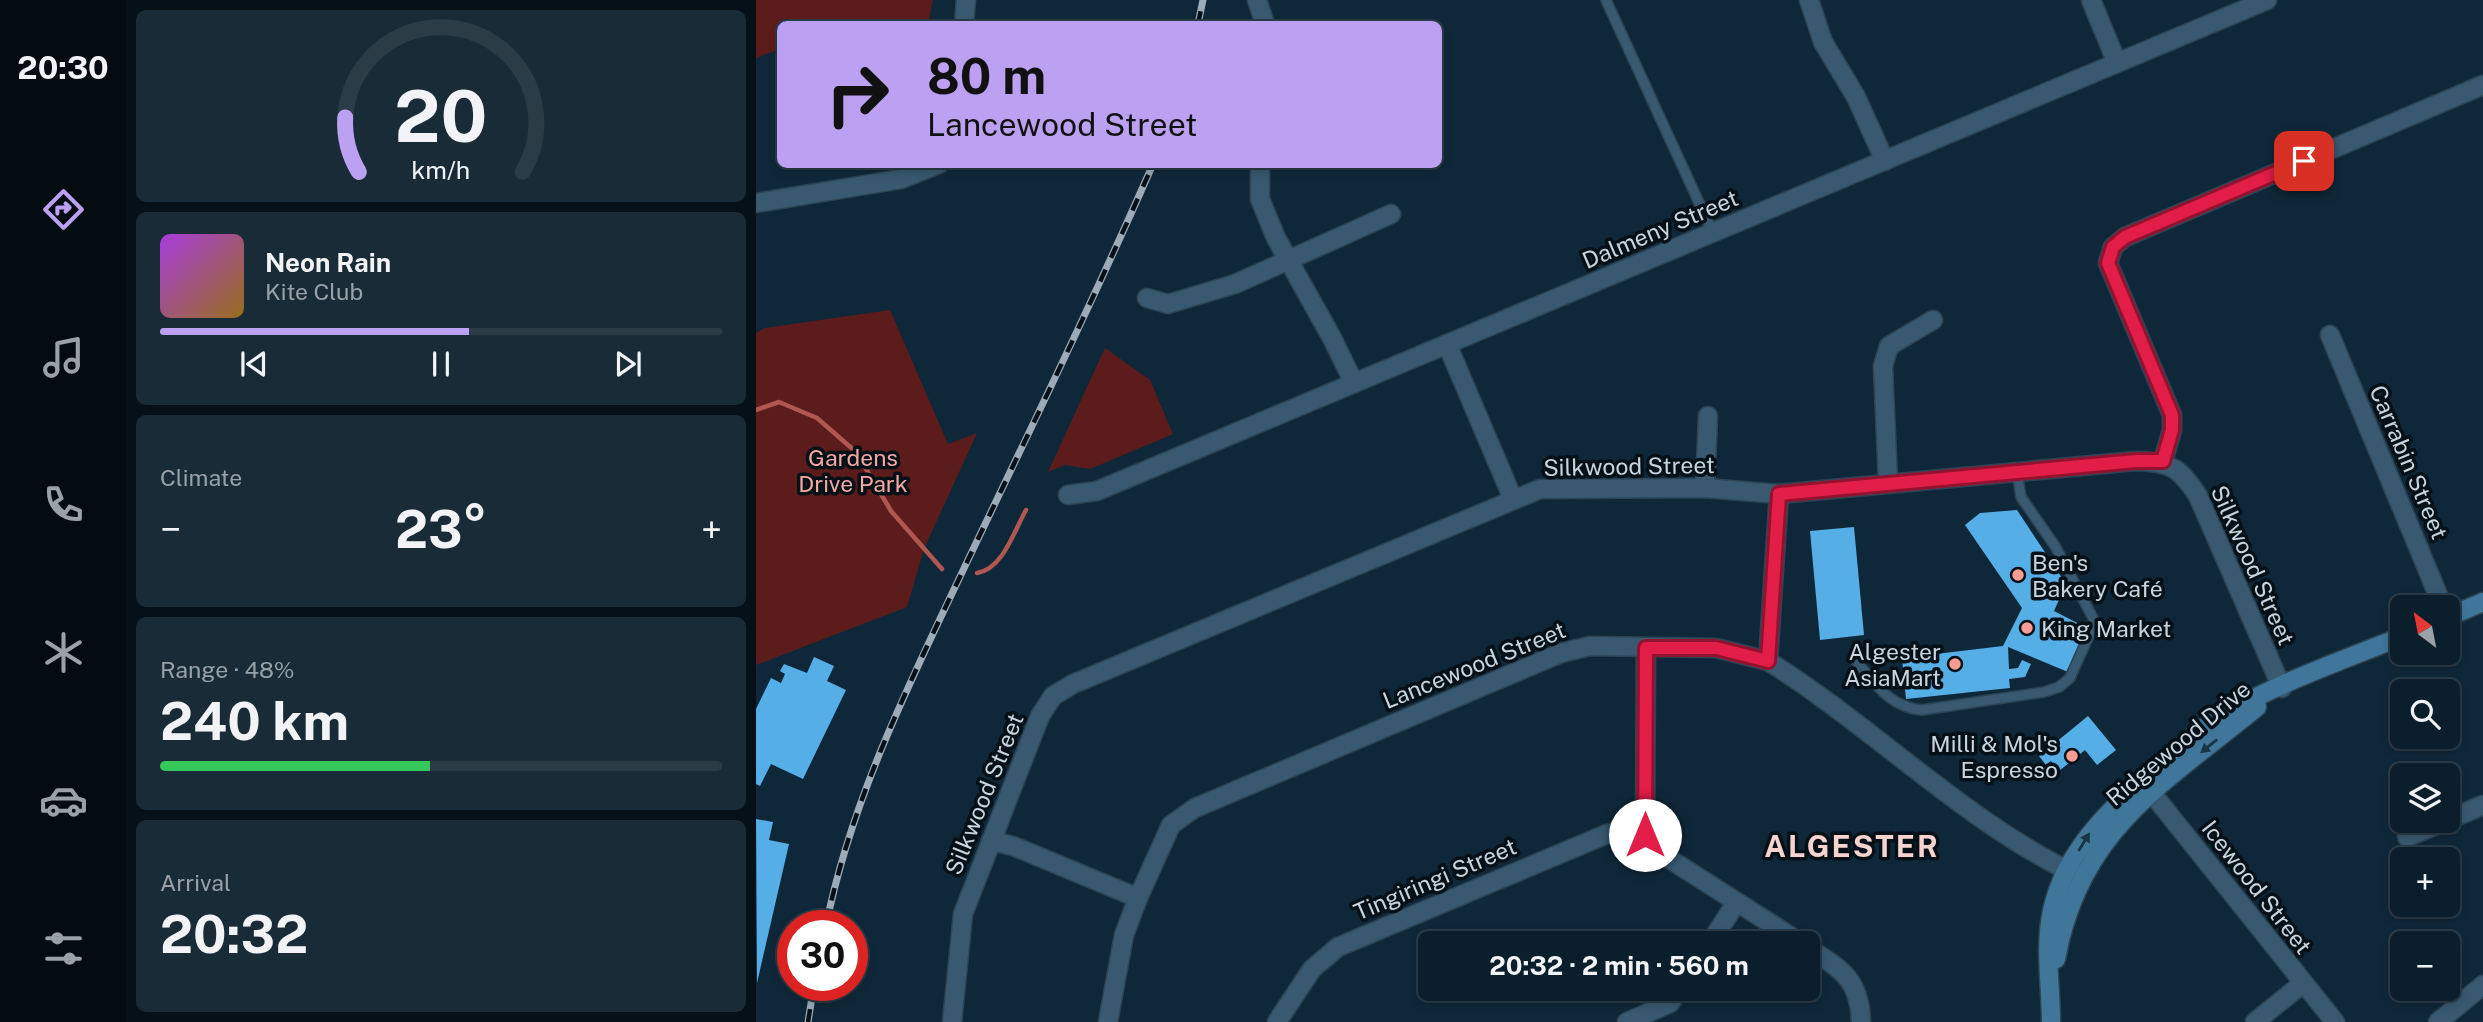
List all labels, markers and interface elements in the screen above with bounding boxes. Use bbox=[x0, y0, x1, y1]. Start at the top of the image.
text: 80 m bbox=[927, 47, 1046, 105]
text: 20:30 bbox=[17, 49, 109, 86]
icon: right bbox=[812, 49, 903, 140]
text: 20 bbox=[394, 74, 488, 159]
text: Lancewood Street bbox=[927, 106, 1197, 143]
pin bbox=[2274, 131, 2334, 191]
icon: arrive bbox=[2285, 142, 2323, 180]
text: km/h bbox=[412, 155, 470, 185]
street label: Dalmeny Street bbox=[1578, 184, 1742, 274]
icon: directions bbox=[39, 185, 88, 234]
text: Neon Rain bbox=[265, 247, 391, 278]
text: Kite Club bbox=[265, 278, 363, 305]
icon: music bbox=[39, 333, 88, 382]
icon: previous bbox=[235, 345, 273, 383]
icon: pause bbox=[422, 345, 460, 383]
icon: next bbox=[609, 345, 647, 383]
street label: Carrabin Street bbox=[2364, 381, 2454, 543]
park label: Gardens Drive Park bbox=[798, 444, 908, 497]
street label: Silkwood Street bbox=[1543, 451, 1715, 481]
text: Climate bbox=[160, 464, 242, 491]
icon: phone bbox=[39, 480, 88, 529]
street label: Silkwood Street bbox=[2206, 481, 2300, 649]
text: 23° bbox=[395, 499, 487, 560]
text: − bbox=[160, 507, 181, 552]
text: + bbox=[701, 507, 722, 552]
place label: Ben's Bakery Café bbox=[2032, 549, 2163, 602]
marker: Ben's Bakery Café bbox=[2010, 567, 2026, 583]
north arrow bbox=[2390, 595, 2460, 665]
map controls bbox=[2390, 595, 2460, 1001]
place label: King Market bbox=[2041, 615, 2172, 642]
street label: Lancewood Street bbox=[1379, 616, 1569, 714]
marker: King Market bbox=[2019, 620, 2035, 636]
icon: climate bbox=[39, 628, 88, 677]
place label: Algester AsiaMart bbox=[1844, 638, 1941, 691]
text: Range · 48% bbox=[160, 656, 295, 683]
marker: Algester AsiaMart bbox=[1947, 656, 1963, 672]
street label: Ridgewood Drive bbox=[2101, 675, 2255, 811]
button: search bbox=[2390, 679, 2460, 749]
text: 240 km bbox=[160, 691, 349, 752]
street label: Silkwood Street bbox=[939, 709, 1029, 879]
place label: Milli & Mol's Espresso bbox=[1930, 730, 2058, 783]
one-way arrow bbox=[2201, 738, 2218, 753]
marker: Milli & Mol's Espresso bbox=[2064, 748, 2080, 764]
button: layers bbox=[2390, 763, 2460, 833]
icon: car bbox=[39, 776, 88, 825]
position arrow bbox=[1608, 798, 1682, 872]
street label: Icewood Street bbox=[2197, 815, 2317, 959]
district label: ALGESTER bbox=[1764, 828, 1940, 864]
street label: Tingiringi Street bbox=[1350, 833, 1520, 925]
one-way arrow bbox=[2078, 833, 2091, 852]
button: + bbox=[2390, 847, 2460, 917]
text: Arrival bbox=[160, 869, 231, 896]
text: 20:32 bbox=[160, 904, 308, 965]
speed limit sign: 30 bbox=[777, 910, 868, 1001]
icon: filters bbox=[39, 924, 88, 973]
button: − bbox=[2390, 931, 2460, 1001]
text: 20:32 · 2 min · 560 m bbox=[1489, 950, 1749, 981]

